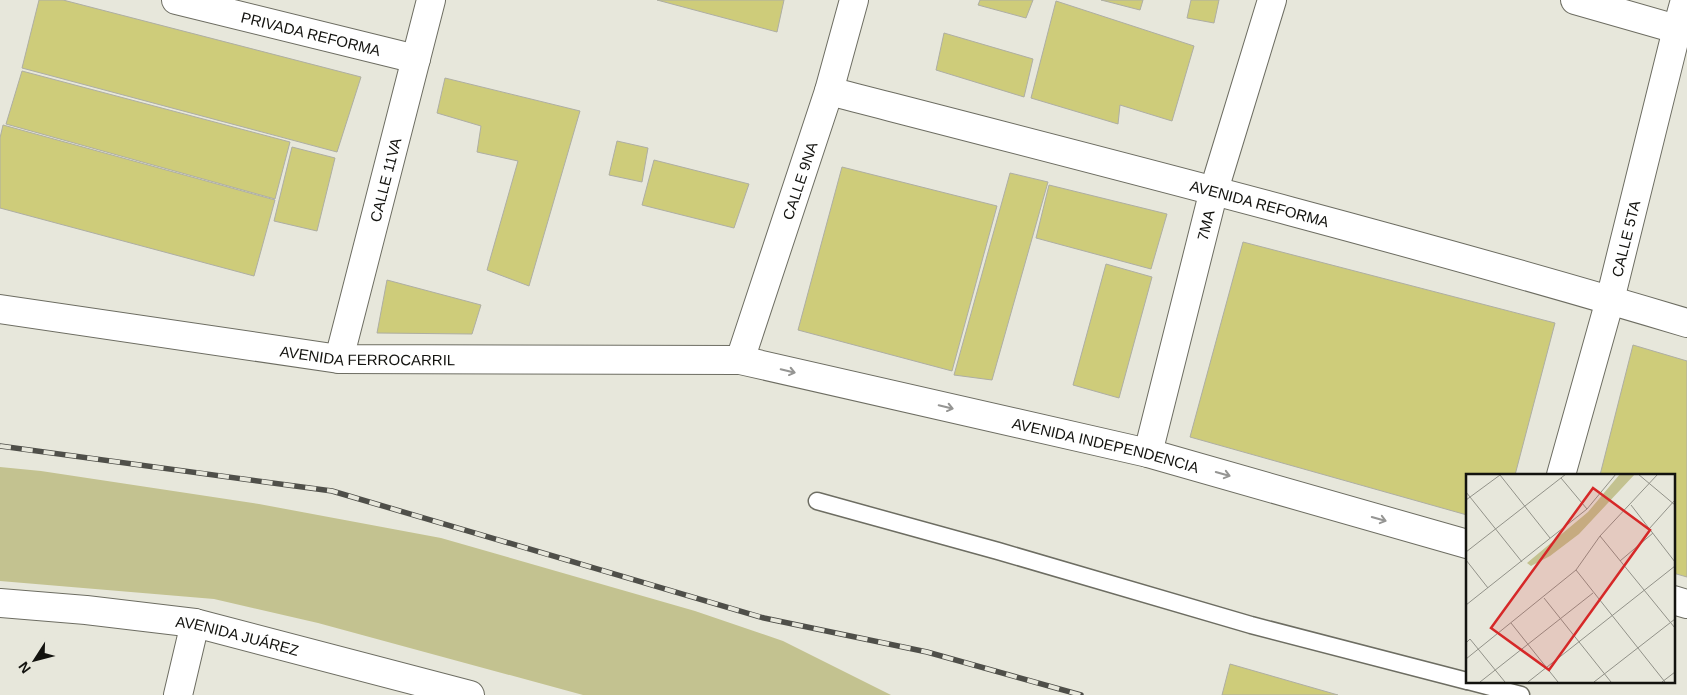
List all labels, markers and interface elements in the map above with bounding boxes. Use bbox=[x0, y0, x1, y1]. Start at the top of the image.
street label: PRIVADA REFORMA bbox=[239, 8, 383, 59]
street label: CALLE 11VA bbox=[366, 136, 404, 224]
street label: CALLE 9NA bbox=[779, 139, 820, 222]
street label: AVENIDA REFORMA bbox=[1188, 176, 1331, 230]
street label: CALLE 5TA bbox=[1608, 199, 1643, 279]
street label: 7MA bbox=[1193, 208, 1217, 242]
street label: AVENIDA FERROCARRIL bbox=[279, 342, 455, 368]
one-way arrow bbox=[779, 367, 795, 376]
one-way arrow bbox=[938, 403, 954, 412]
street label: AVENIDA INDEPENDENCIA bbox=[1011, 414, 1201, 476]
one-way arrow bbox=[1215, 470, 1231, 480]
inset map bbox=[1466, 474, 1674, 682]
one-way arrow bbox=[1371, 514, 1387, 524]
street label: AVENIDA JUÁREZ bbox=[175, 612, 301, 658]
north arrow bbox=[10, 635, 60, 685]
text: N bbox=[15, 659, 34, 676]

